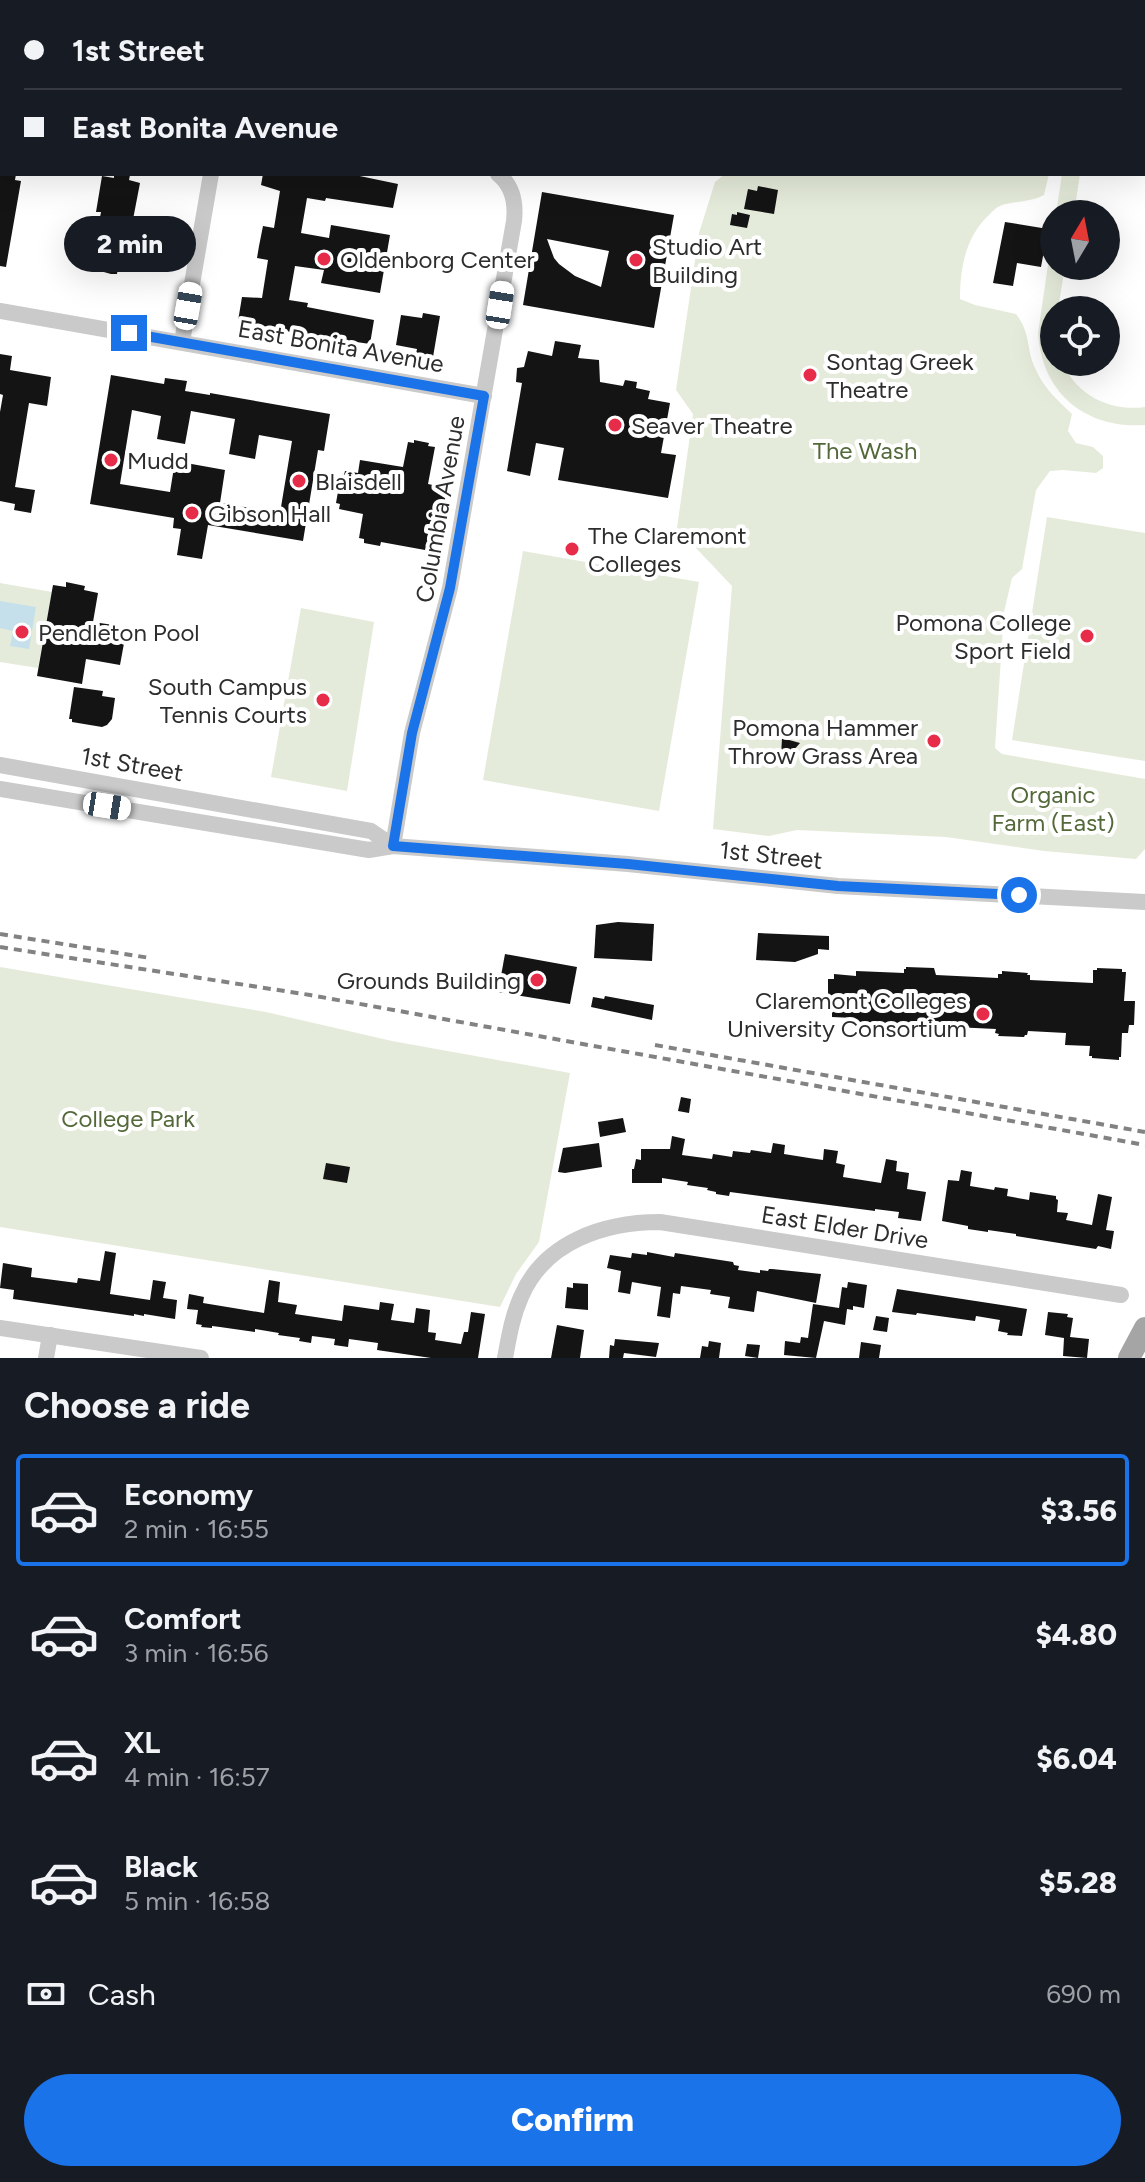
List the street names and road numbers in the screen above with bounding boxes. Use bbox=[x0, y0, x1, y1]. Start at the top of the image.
street label: East Bonita Avenue bbox=[236, 314, 446, 378]
street label: Columbia Avenue bbox=[409, 413, 471, 605]
street label: 1st Street bbox=[79, 741, 185, 787]
street label: 1st Street bbox=[718, 835, 824, 875]
street label: East Elder Drive bbox=[759, 1199, 931, 1255]

